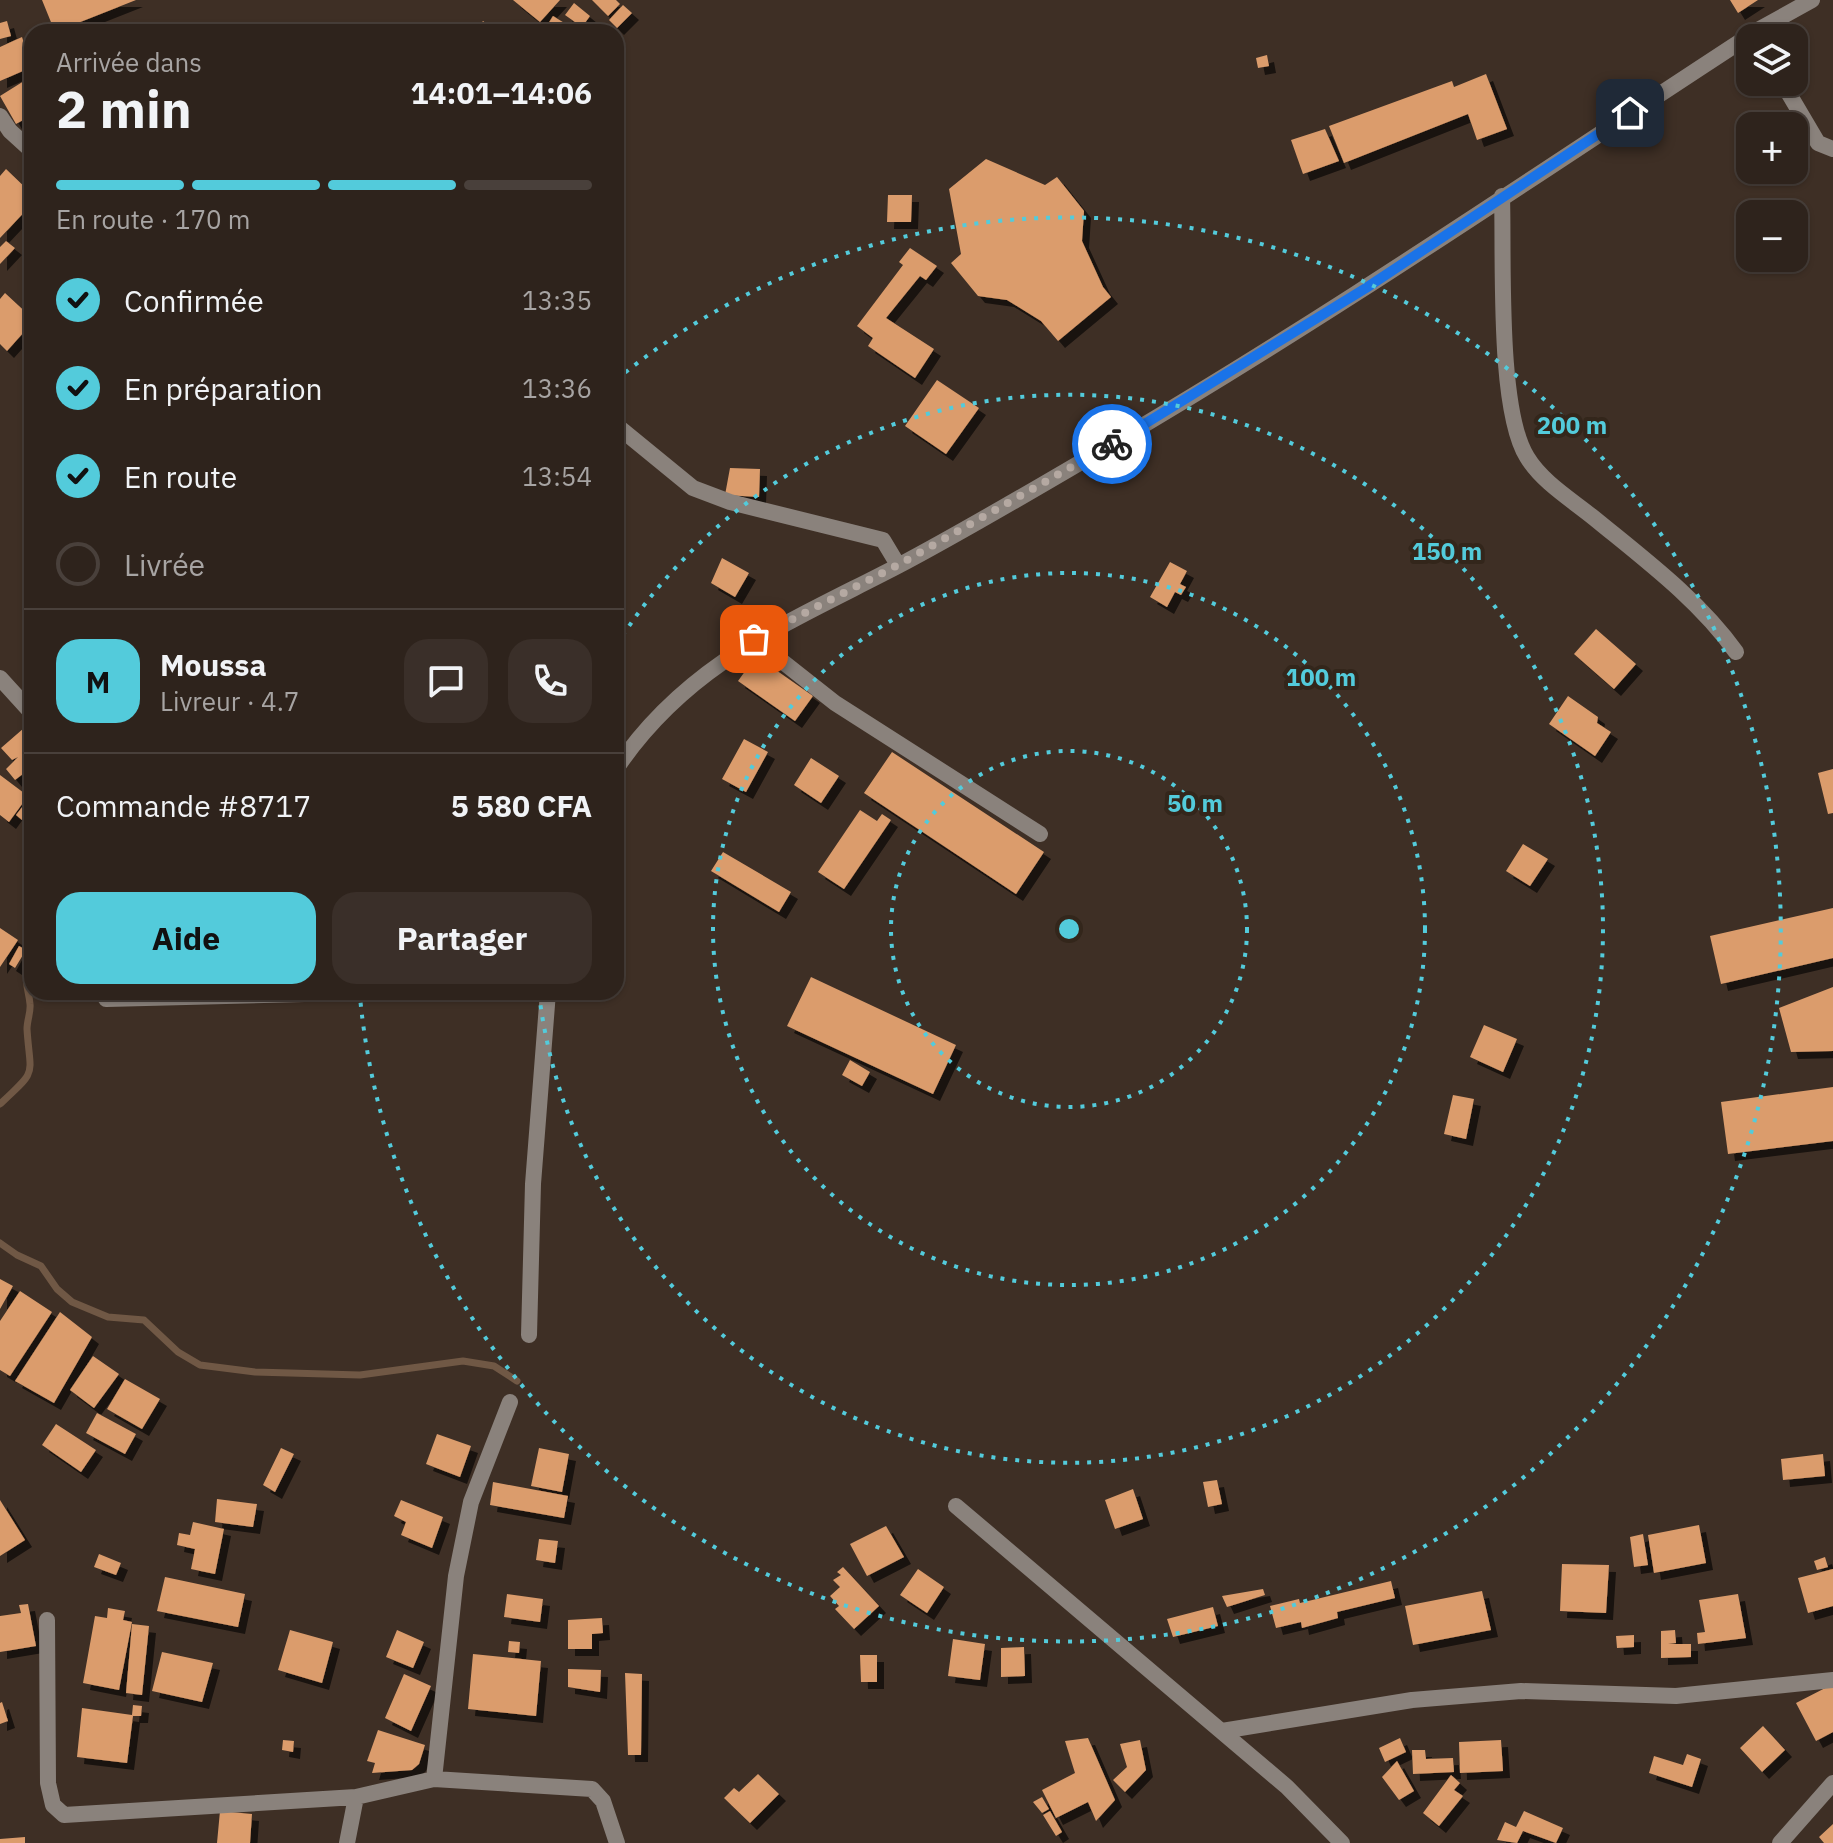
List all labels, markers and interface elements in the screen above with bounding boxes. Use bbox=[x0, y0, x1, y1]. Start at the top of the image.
map controls bbox=[1736, 24, 1808, 272]
button: layers bbox=[1736, 24, 1808, 96]
text: Arrivée dans bbox=[56, 45, 202, 79]
text: 14:01–14:06 bbox=[411, 73, 592, 112]
text: 2 min bbox=[56, 75, 192, 142]
pin bbox=[1596, 79, 1664, 147]
icon: home bbox=[1608, 91, 1652, 135]
button: + bbox=[1736, 112, 1808, 184]
button: − bbox=[1736, 200, 1808, 272]
text: En route · 170 m bbox=[56, 202, 250, 236]
icon: check bbox=[56, 278, 100, 322]
text: Confirmée bbox=[124, 281, 264, 320]
text: 13:35 bbox=[522, 283, 592, 317]
icon: check bbox=[56, 366, 100, 410]
text: En préparation bbox=[124, 369, 323, 408]
text: 13:36 bbox=[522, 371, 592, 405]
courier bbox=[1072, 404, 1152, 484]
text: 200 m bbox=[1537, 409, 1607, 441]
icon: bike bbox=[1090, 422, 1134, 466]
icon: check bbox=[56, 454, 100, 498]
text: En route bbox=[124, 457, 237, 496]
text: 13:54 bbox=[522, 459, 592, 493]
text: 150 m bbox=[1412, 535, 1482, 567]
text: Livrée bbox=[124, 545, 205, 584]
pin bbox=[720, 605, 788, 673]
icon: bag bbox=[732, 617, 776, 661]
button: chat bbox=[404, 639, 488, 723]
button: phone bbox=[508, 639, 592, 723]
text: Moussa bbox=[160, 645, 266, 684]
text: 100 m bbox=[1286, 661, 1356, 693]
text: M bbox=[86, 662, 110, 701]
text: Livreur · 4.7 bbox=[160, 684, 299, 718]
text: Commande #8717 bbox=[56, 786, 311, 825]
text: 5 580 CFA bbox=[451, 786, 592, 825]
text: 50 m bbox=[1167, 787, 1223, 819]
button: Aide bbox=[56, 892, 316, 984]
button: Partager bbox=[332, 892, 592, 984]
centre of rings bbox=[1055, 915, 1083, 943]

